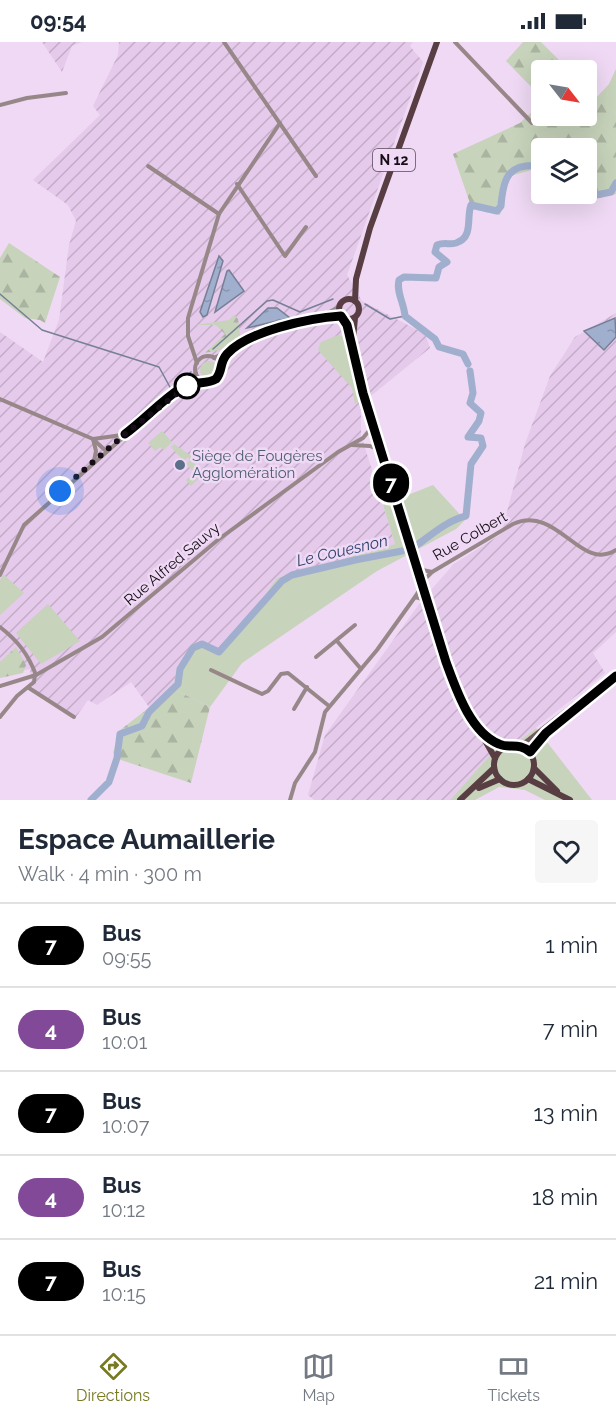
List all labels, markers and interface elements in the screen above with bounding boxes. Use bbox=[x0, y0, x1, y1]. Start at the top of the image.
text: 09:54 bbox=[30, 8, 87, 34]
north arrow bbox=[531, 60, 597, 126]
map controls bbox=[531, 60, 597, 204]
button: layers bbox=[531, 138, 597, 204]
road number: N 12 bbox=[373, 149, 415, 171]
unlabelled marker bbox=[174, 373, 200, 399]
place label: Siège de Fougères Agglomération bbox=[192, 447, 322, 482]
marker: Siège de Fougères Agglomération bbox=[173, 458, 187, 472]
line badge: 7 bbox=[372, 464, 410, 502]
text: 7 bbox=[385, 471, 397, 496]
your location bbox=[45, 476, 75, 506]
street label: Rue Colbert bbox=[430, 507, 510, 565]
street label: Rue Alfred Sauvy bbox=[121, 519, 223, 609]
water label: Le Couesnon bbox=[295, 531, 390, 570]
button: heart bbox=[535, 820, 598, 883]
text: Espace Aumaillerie bbox=[18, 823, 275, 856]
text: Walk · 4 min · 300 m bbox=[18, 862, 202, 886]
text: Bus bbox=[102, 920, 141, 946]
text: 1 min bbox=[545, 932, 598, 958]
text: 7 bbox=[45, 933, 57, 958]
text: 09:55 bbox=[102, 946, 152, 970]
text: Bus bbox=[102, 1004, 141, 1030]
text: 7 min bbox=[543, 1016, 598, 1042]
text: 4 bbox=[45, 1017, 57, 1042]
text: 10:01 bbox=[102, 1030, 147, 1054]
text: Bus bbox=[102, 1088, 141, 1114]
text: 13 min bbox=[533, 1100, 598, 1126]
text: 7 bbox=[45, 1101, 57, 1126]
text: 10:07 bbox=[102, 1114, 149, 1138]
text: Bus bbox=[102, 1172, 141, 1198]
text: 18 min bbox=[532, 1184, 598, 1210]
text: 4 bbox=[45, 1185, 57, 1210]
text: 10:12 bbox=[102, 1198, 146, 1222]
text: Bus bbox=[102, 1256, 141, 1282]
text: 21 min bbox=[534, 1268, 598, 1294]
text: 7 bbox=[45, 1269, 57, 1294]
text: 10:15 bbox=[102, 1282, 146, 1306]
tab: Directions bbox=[76, 1350, 150, 1405]
tab: Map bbox=[302, 1350, 335, 1405]
tab: Tickets bbox=[487, 1350, 540, 1405]

